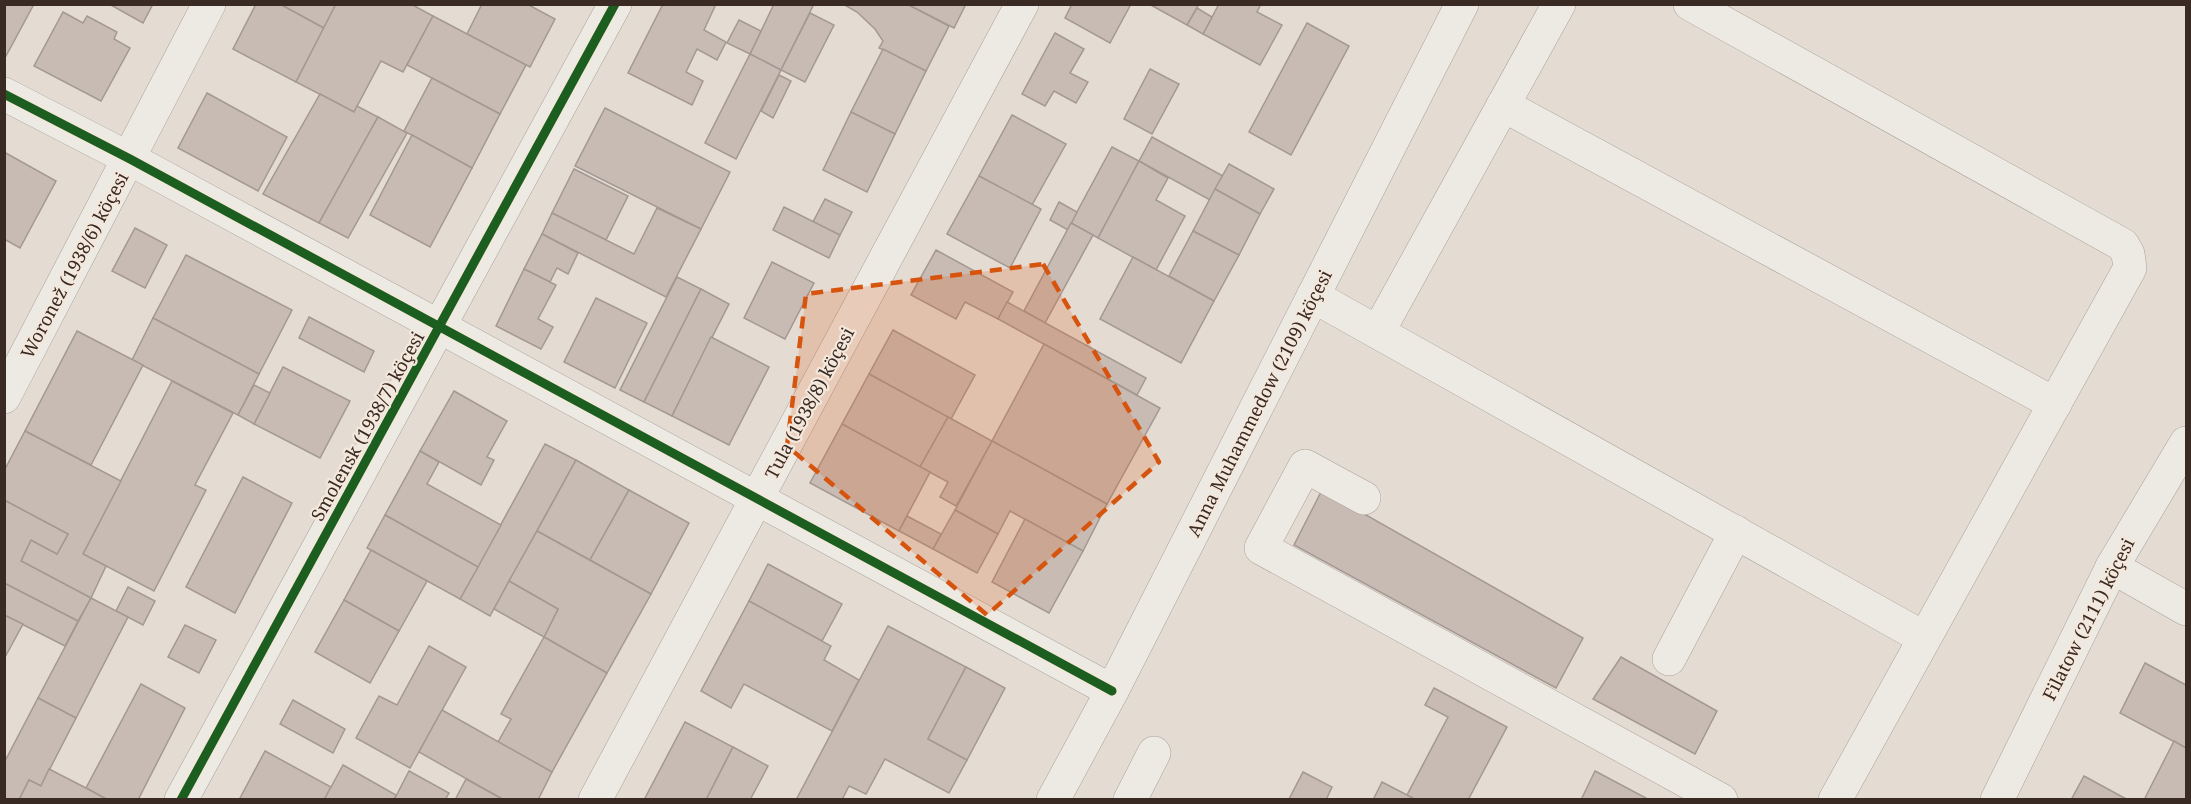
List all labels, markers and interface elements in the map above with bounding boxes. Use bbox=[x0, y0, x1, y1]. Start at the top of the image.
street label: Woronež (1938/6) köçesi bbox=[15, 167, 133, 362]
street label: Anna Muhammedow (2109) köçesi bbox=[1181, 265, 1337, 540]
street label: Tula (1938/8) köçesi bbox=[759, 323, 859, 483]
street label: Smolensk (1938/7) köçesi bbox=[305, 327, 429, 525]
street label: Filatow (2111) köçesi bbox=[2037, 533, 2140, 704]

